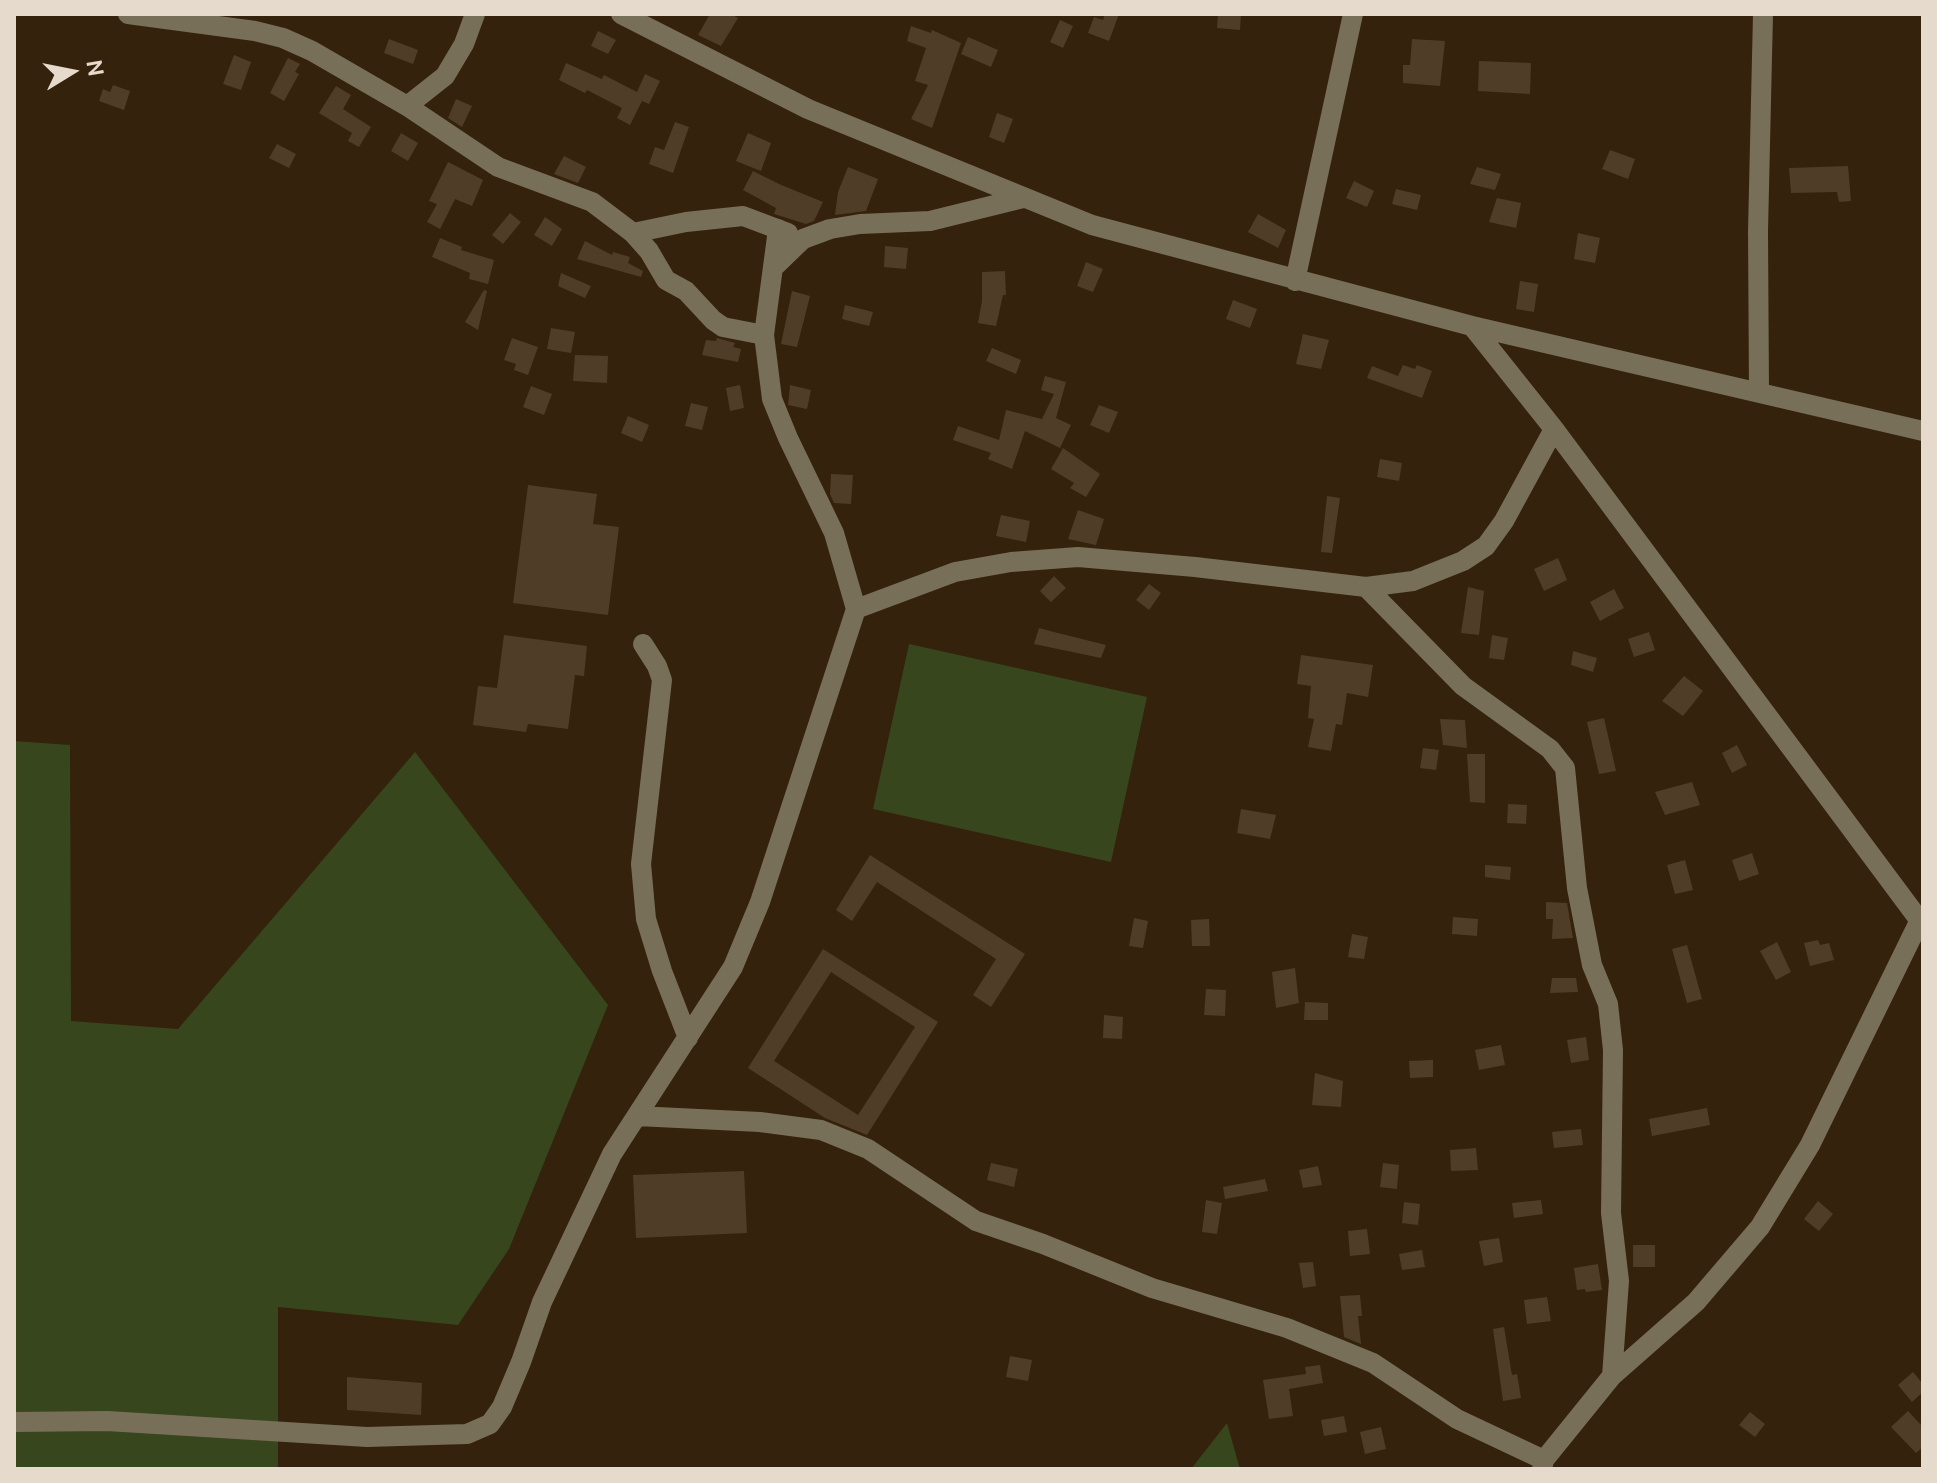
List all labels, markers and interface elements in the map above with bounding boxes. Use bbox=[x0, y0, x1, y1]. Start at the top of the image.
north arrow bbox=[32, 32, 112, 112]
text: N bbox=[82, 57, 110, 78]

